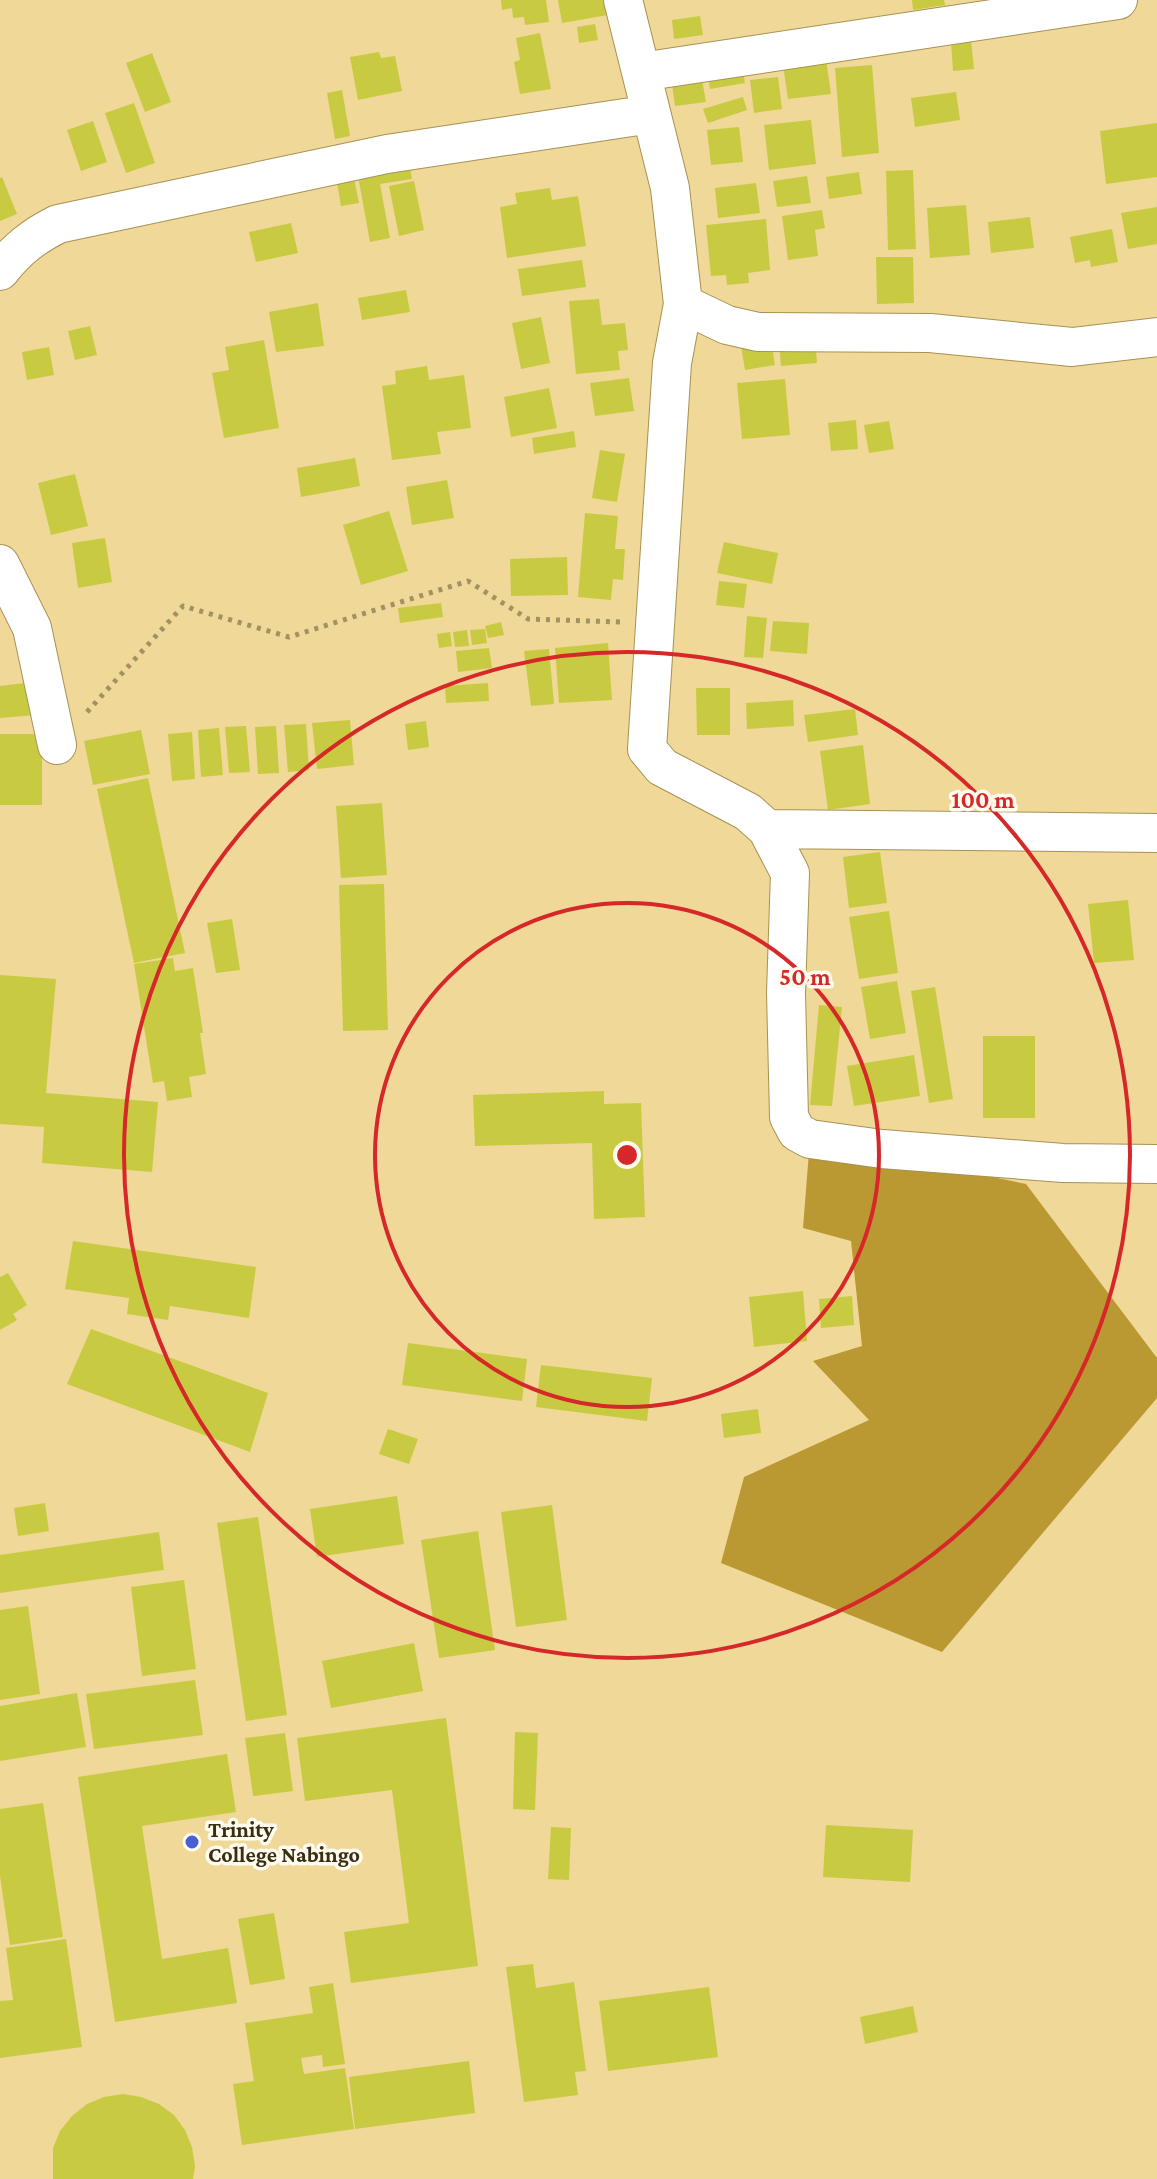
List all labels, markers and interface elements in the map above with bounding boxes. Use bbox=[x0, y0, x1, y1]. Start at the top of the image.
text: 100 m bbox=[951, 786, 1015, 813]
text: 50 m bbox=[779, 963, 831, 990]
centre of rings bbox=[613, 1141, 641, 1169]
place label: Trinity College Nabingo bbox=[208, 1817, 360, 1867]
marker: Trinity College Nabingo bbox=[183, 1833, 201, 1851]

